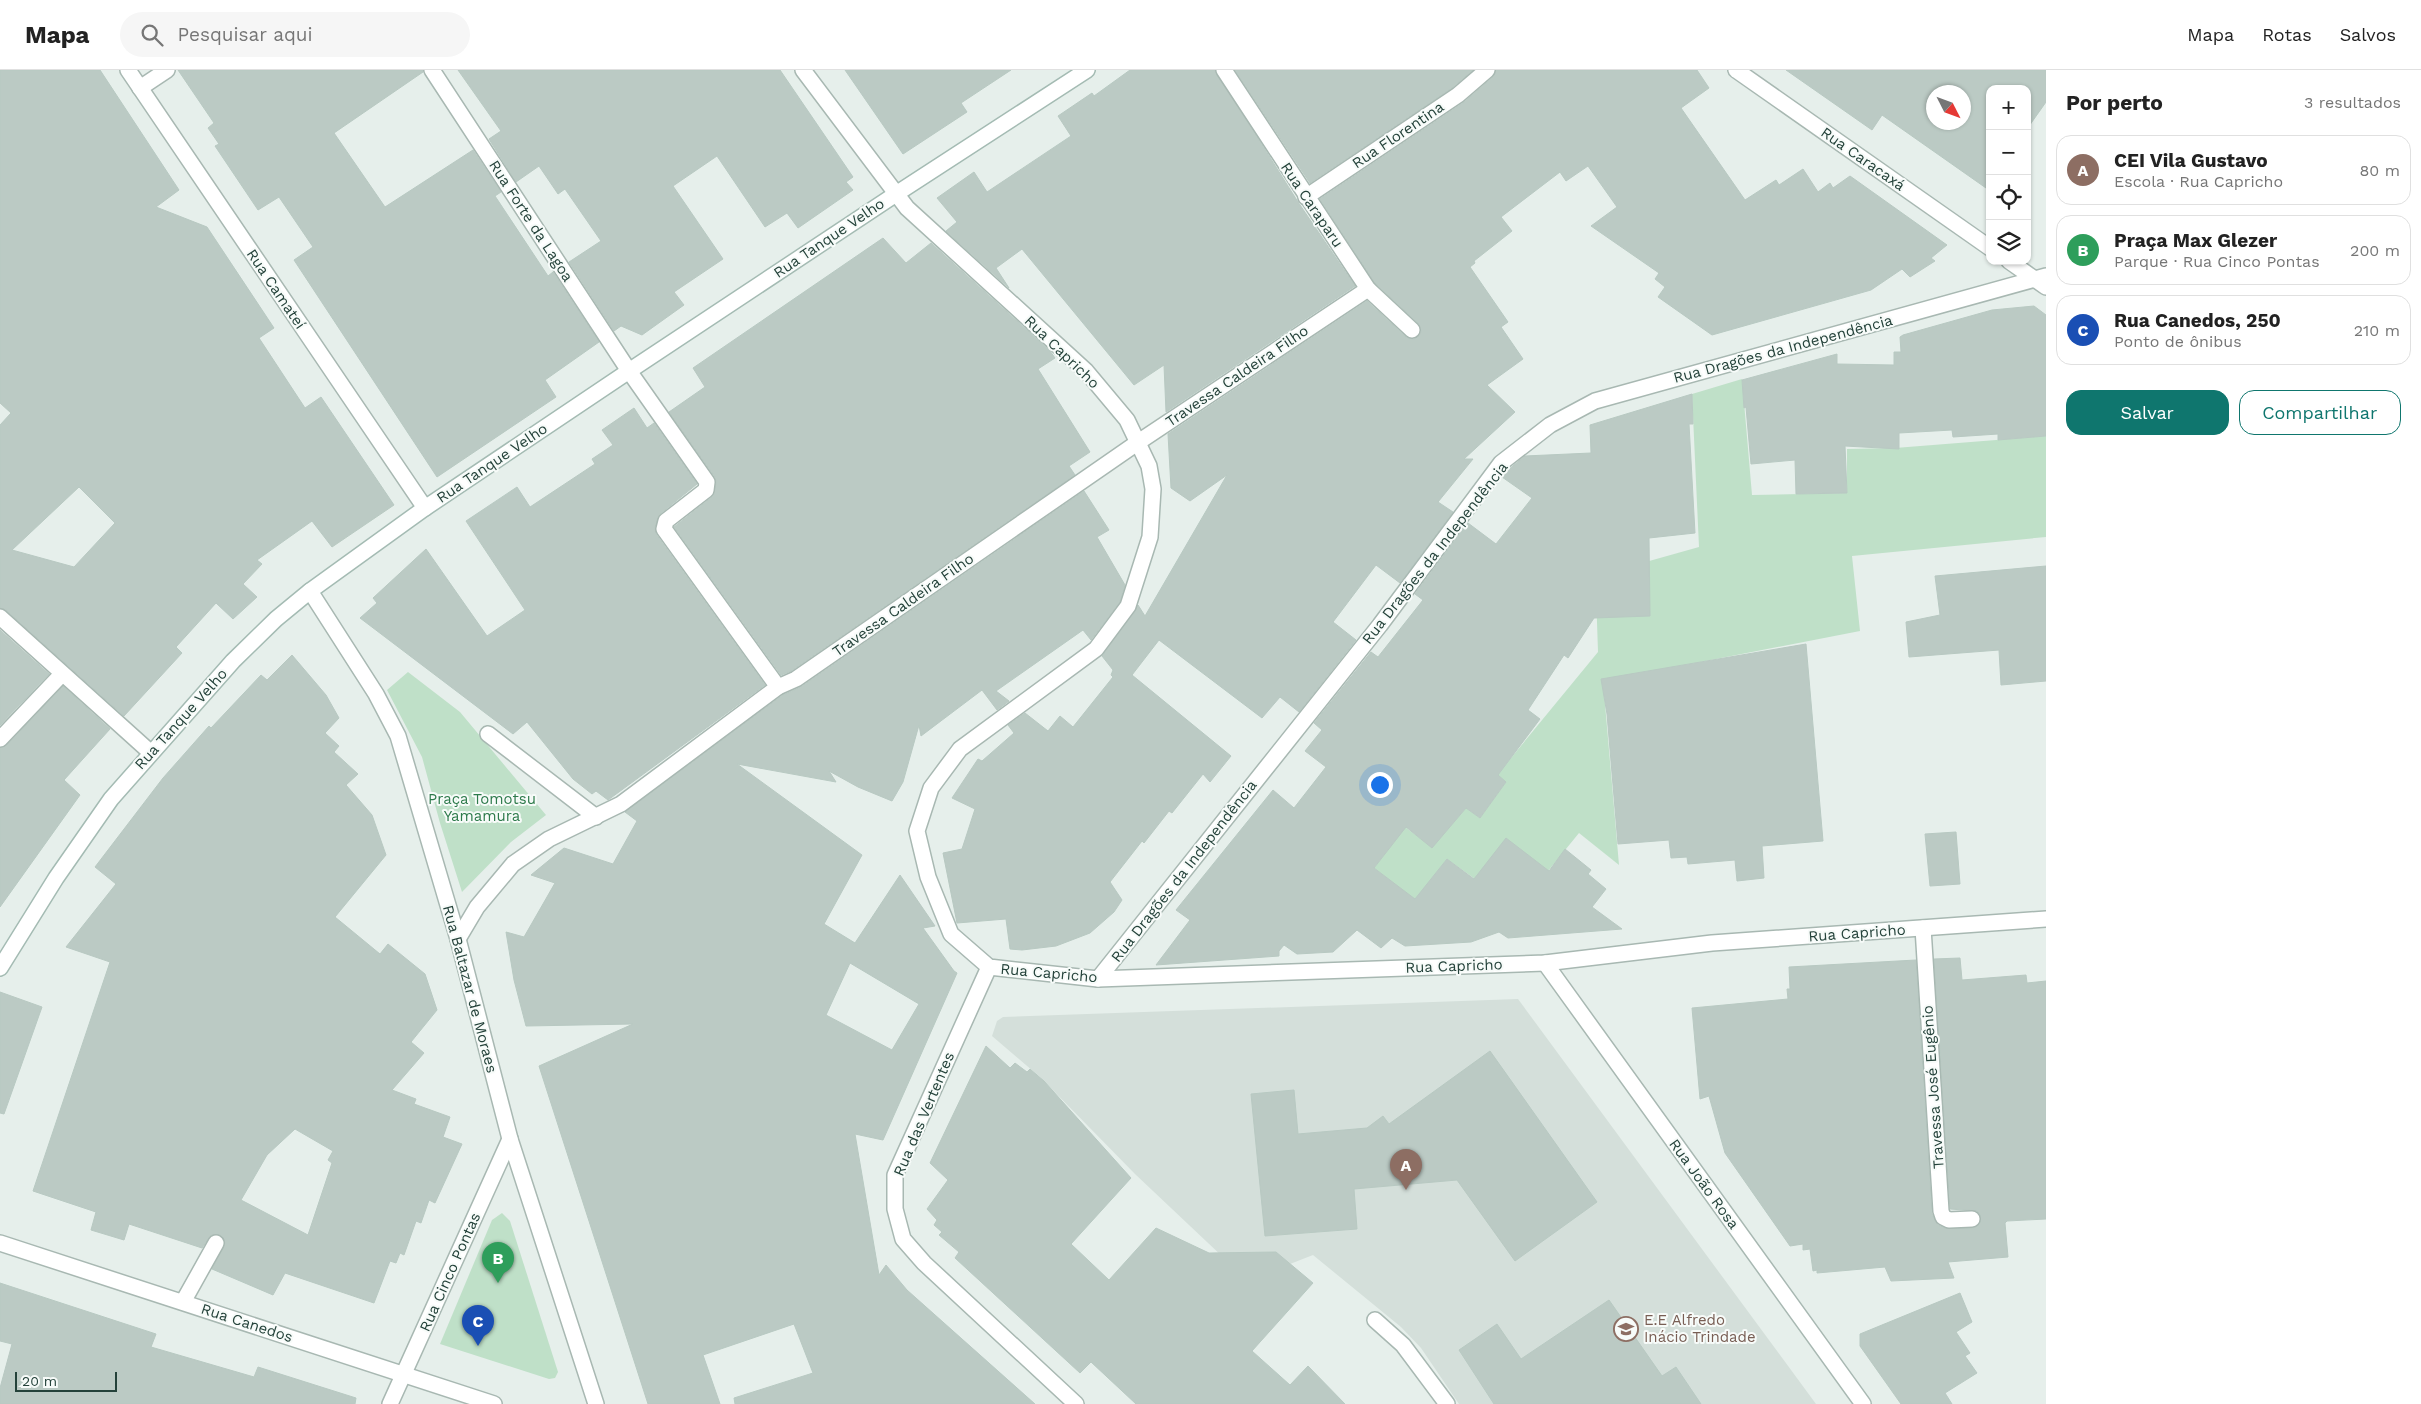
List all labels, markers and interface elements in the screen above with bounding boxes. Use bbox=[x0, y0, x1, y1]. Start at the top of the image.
search box bbox=[120, 12, 470, 57]
text: Mapa bbox=[25, 21, 90, 49]
icon: search bbox=[138, 21, 166, 49]
text: Pesquisar aqui bbox=[178, 23, 313, 46]
text: Mapa bbox=[2187, 24, 2234, 45]
text: Rotas bbox=[2262, 24, 2312, 45]
text: Salvos bbox=[2340, 24, 2396, 45]
north arrow bbox=[1926, 85, 1971, 130]
map controls bbox=[1986, 85, 2031, 265]
button: + bbox=[1986, 85, 2031, 130]
text: Por perto bbox=[2066, 90, 2163, 115]
text: 3 resultados bbox=[2304, 93, 2401, 112]
street label: Rua Florentina bbox=[1349, 97, 1448, 172]
street label: Rua Caracaxá bbox=[1817, 123, 1909, 195]
button: − bbox=[1986, 130, 2031, 175]
text: CEI Vila Gustavo bbox=[2114, 149, 2268, 172]
street label: Rua Forte da Lagoa bbox=[485, 157, 577, 285]
street label: Rua Caraparu bbox=[1277, 159, 1347, 251]
text: A bbox=[2078, 161, 2088, 180]
text: 80 m bbox=[2359, 161, 2400, 180]
text: Escola · Rua Capricho bbox=[2114, 172, 2283, 191]
button: locate bbox=[1986, 175, 2031, 220]
street label: Rua Tanque Velho bbox=[770, 194, 888, 282]
button: layers bbox=[1986, 220, 2031, 265]
text: Praça Max Glezer bbox=[2114, 229, 2277, 252]
text: B bbox=[2078, 241, 2088, 260]
text: 200 m bbox=[2350, 241, 2400, 260]
street label: Rua Camateí bbox=[243, 246, 309, 332]
text: Parque · Rua Cinco Pontas bbox=[2114, 252, 2320, 271]
text: Rua Canedos, 250 bbox=[2114, 309, 2281, 332]
street label: Rua Dragões da Independência bbox=[1671, 311, 1895, 387]
street label: Rua Capricho bbox=[1021, 312, 1103, 392]
street label: Travessa Caldeira Filho bbox=[1162, 321, 1312, 431]
text: C bbox=[2078, 321, 2088, 340]
text: 210 m bbox=[2354, 321, 2400, 340]
text: Ponto de ônibus bbox=[2114, 332, 2242, 351]
button: Salvar bbox=[2066, 390, 2229, 435]
button: Compartilhar bbox=[2239, 390, 2401, 435]
street label: Rua Tanque Velho bbox=[433, 419, 551, 507]
street label: Rua Dragões da Independência bbox=[1358, 458, 1512, 648]
street label: Travessa Caldeira Filho bbox=[829, 549, 977, 661]
street label: Rua Tanque Velho bbox=[131, 665, 231, 773]
your location bbox=[1367, 772, 1393, 798]
street label: Rua Dragões da Independência bbox=[1107, 776, 1261, 966]
park label: Praça Tomotsu Yamamura bbox=[428, 790, 536, 825]
street label: Rua Baltazar de Moraes bbox=[439, 903, 501, 1075]
street label: Rua Capricho bbox=[1808, 921, 1906, 945]
street label: Rua Capricho bbox=[1405, 955, 1503, 977]
street label: Rua Capricho bbox=[1000, 960, 1098, 986]
street label: Travessa José Eugênio bbox=[1918, 1005, 1948, 1169]
street label: Rua das Vertentes bbox=[890, 1049, 958, 1179]
street label: Rua João Rosa bbox=[1665, 1135, 1743, 1233]
pin: A bbox=[1390, 1149, 1422, 1190]
street label: Rua Cinco Pontas bbox=[416, 1210, 484, 1334]
pin: B bbox=[482, 1242, 514, 1283]
street label: Rua Canedos bbox=[199, 1300, 295, 1346]
pin: C bbox=[462, 1305, 494, 1346]
place label: E.E Alfredo Inácio Trindade bbox=[1644, 1311, 1756, 1346]
school or university icon: E.E Alfredo Inácio Trindade bbox=[1613, 1316, 1639, 1342]
scale bar bbox=[15, 1369, 118, 1392]
text: 20 m bbox=[22, 1373, 57, 1389]

